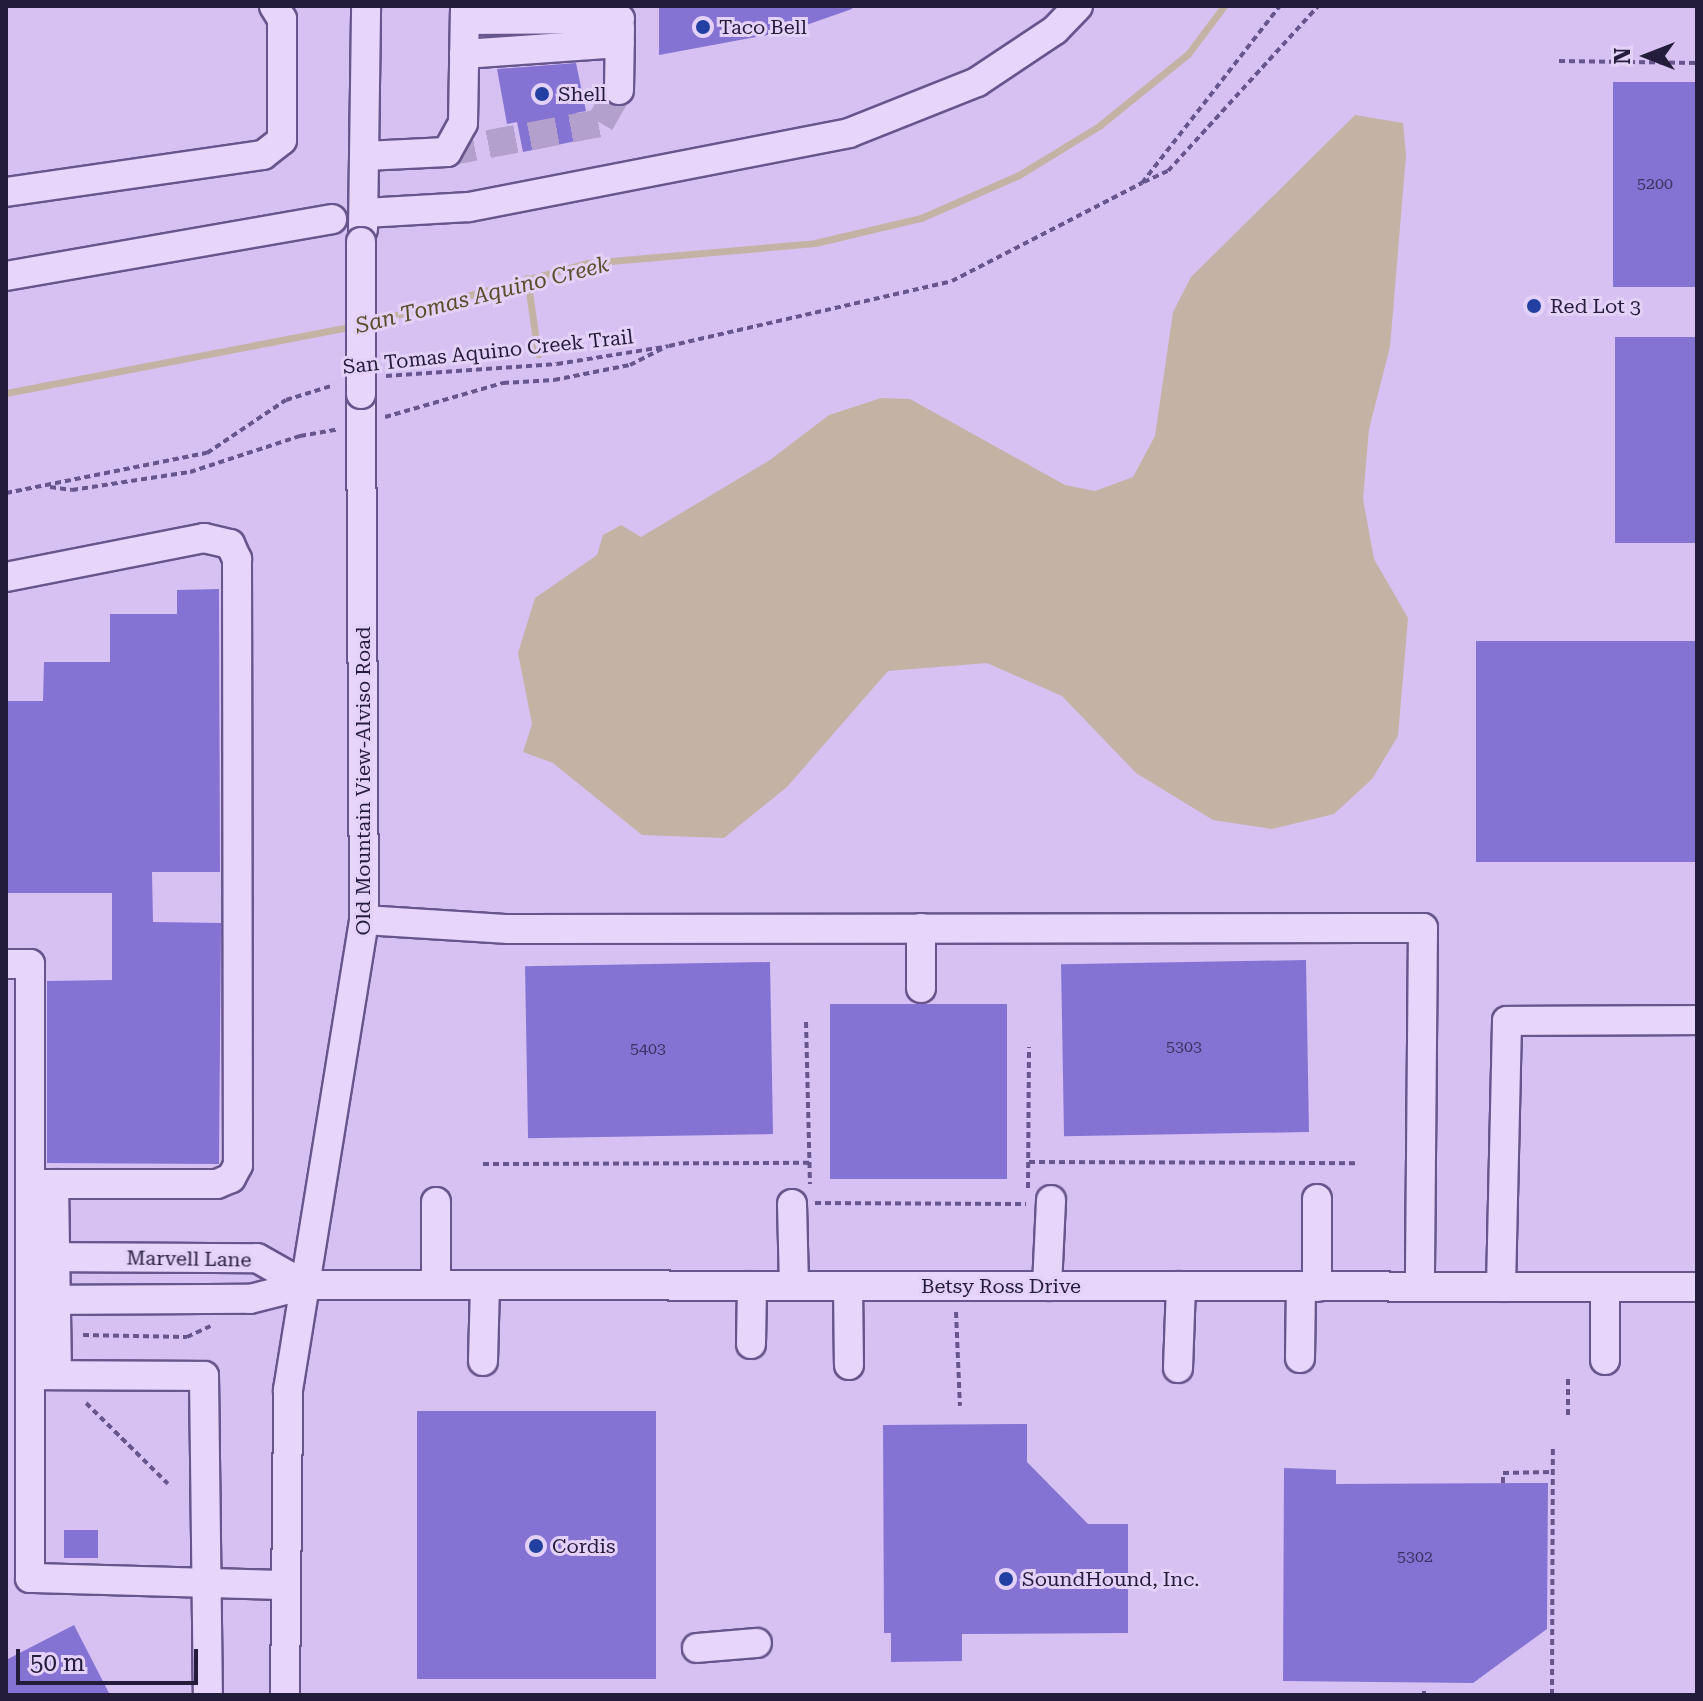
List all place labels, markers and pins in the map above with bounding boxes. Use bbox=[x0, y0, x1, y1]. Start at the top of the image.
place label: Taco Bell bbox=[719, 15, 807, 39]
marker: Taco Bell bbox=[694, 18, 712, 36]
place label: Shell bbox=[558, 82, 607, 106]
marker: Shell bbox=[533, 85, 551, 103]
place label: Red Lot 3 bbox=[1550, 294, 1641, 318]
marker: Red Lot 3 bbox=[1525, 297, 1543, 315]
place label: Cordis bbox=[552, 1534, 616, 1558]
marker: Cordis bbox=[527, 1537, 545, 1555]
place label: SoundHound, Inc. bbox=[1022, 1567, 1199, 1591]
marker: SoundHound, Inc. bbox=[997, 1570, 1015, 1588]

